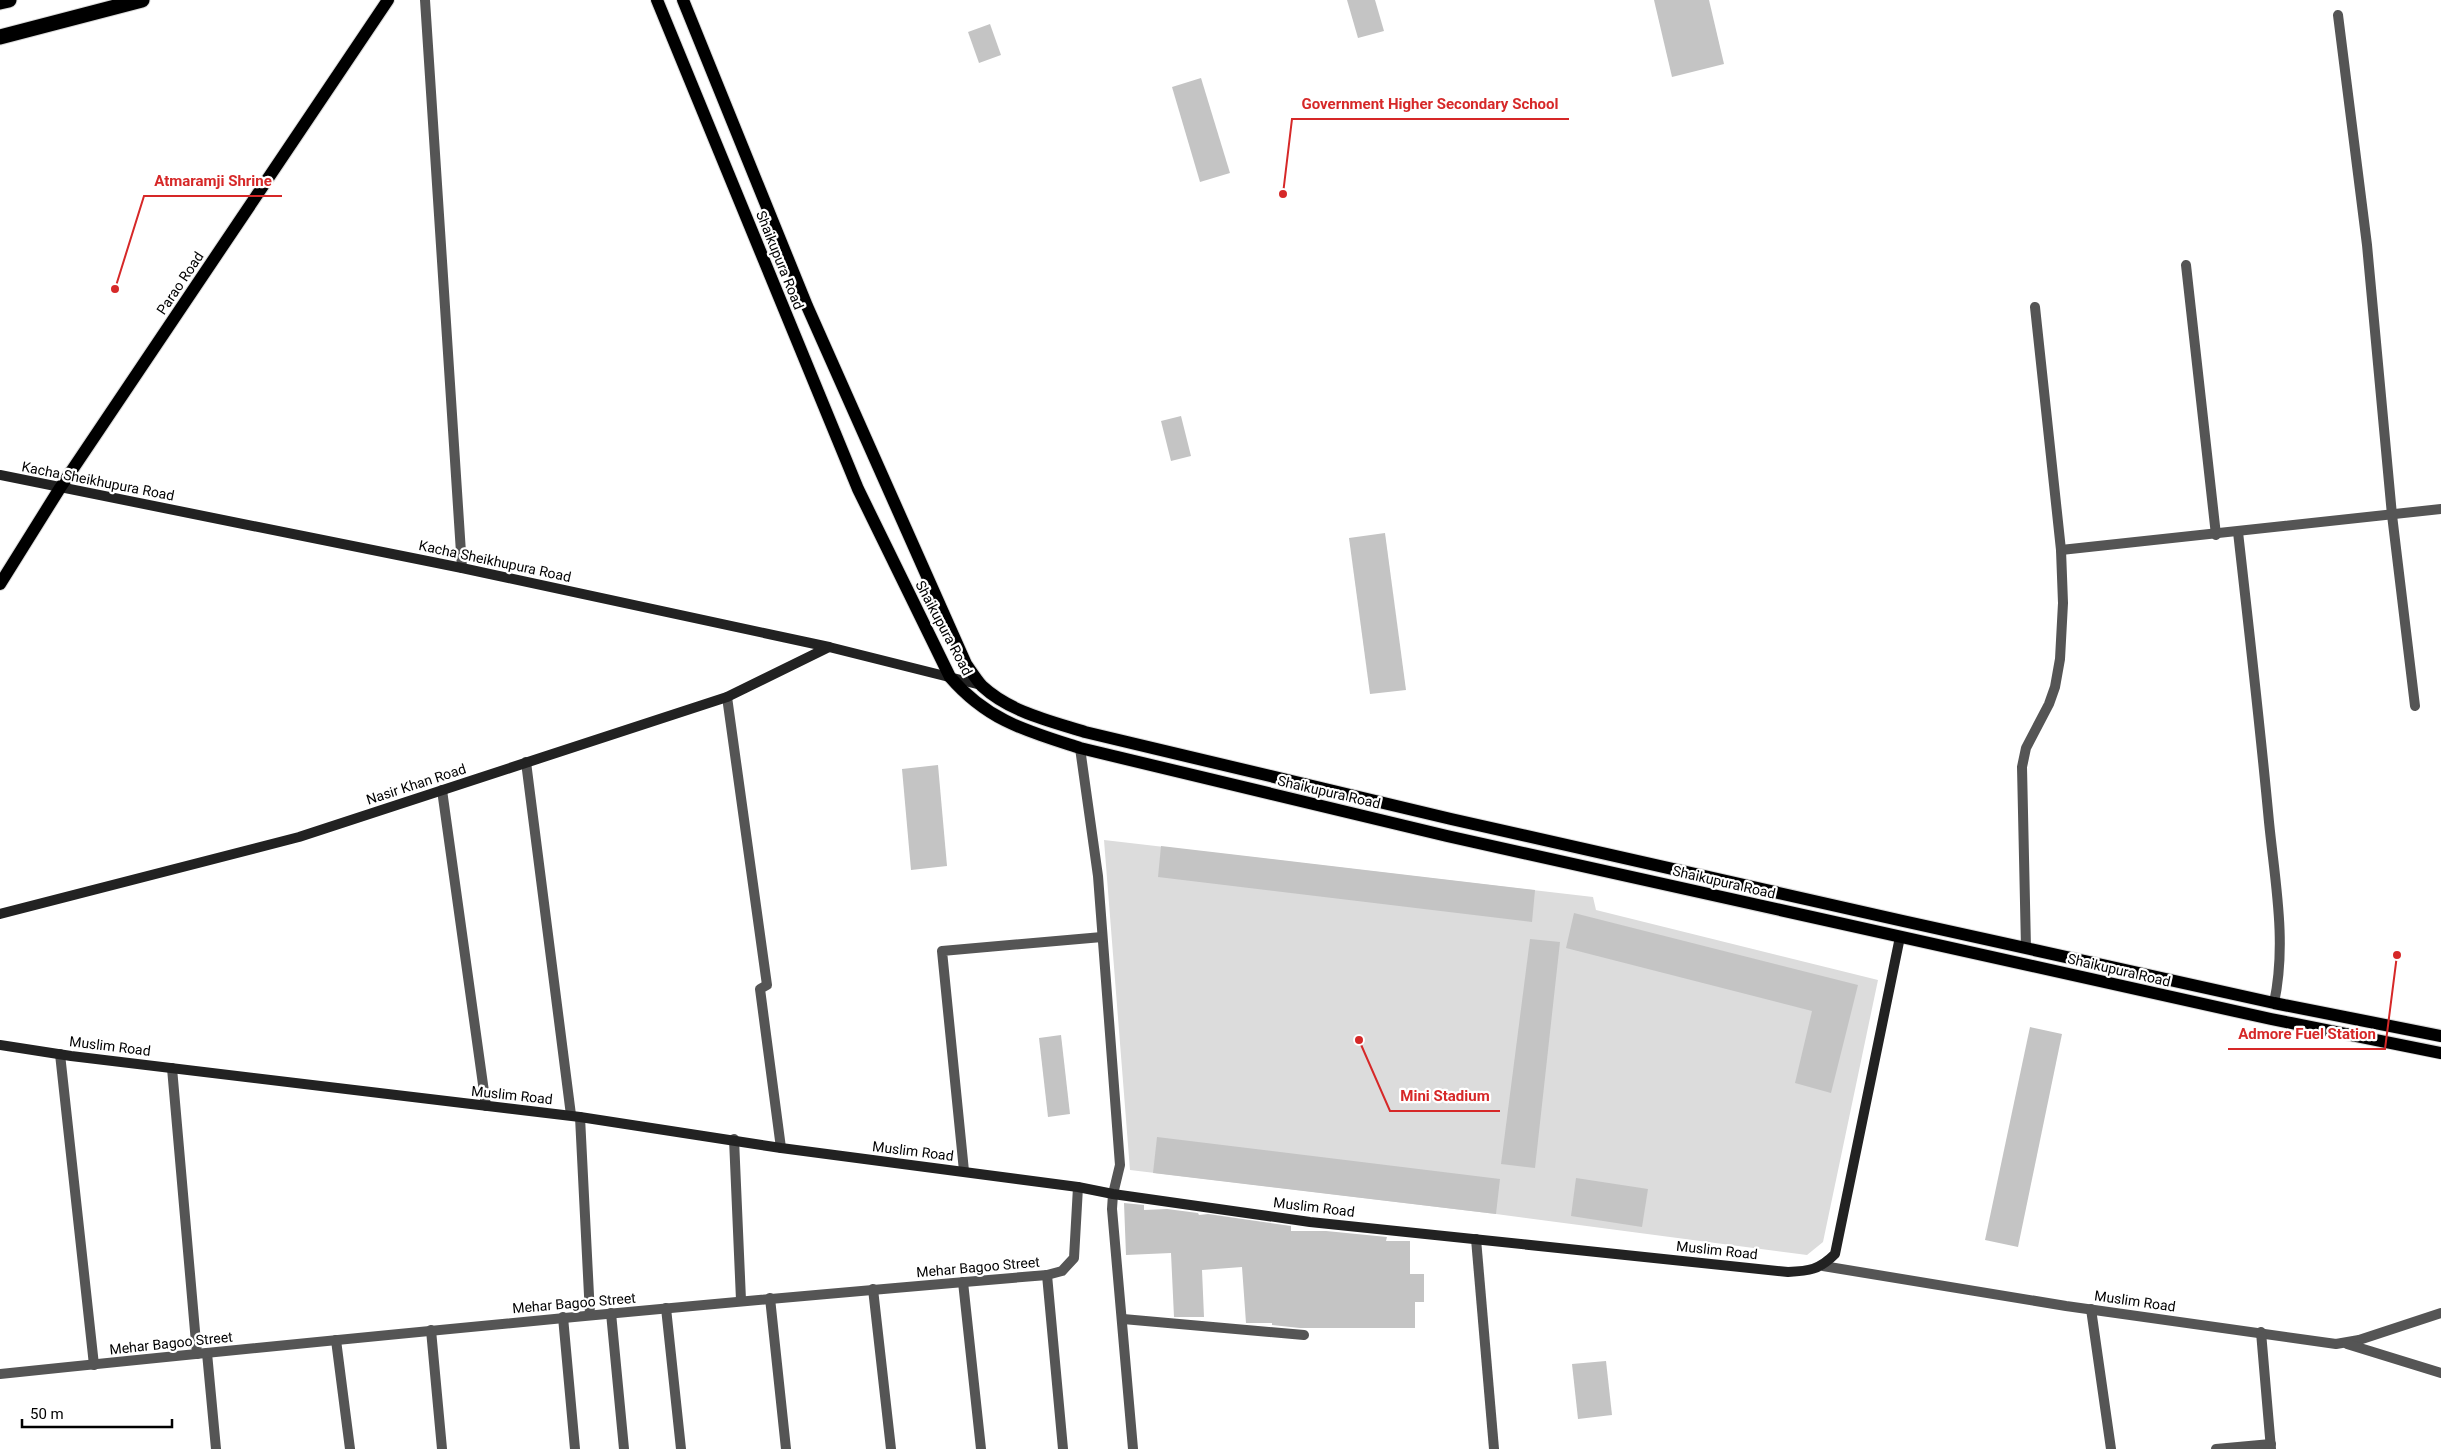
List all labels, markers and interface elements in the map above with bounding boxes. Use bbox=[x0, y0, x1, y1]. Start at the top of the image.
callout: Government Higher Secondary School bbox=[1292, 89, 1569, 119]
text: Government Higher Secondary School bbox=[1302, 95, 1559, 113]
callout: Atmaramji Shrine bbox=[144, 166, 282, 196]
text: Atmaramji Shrine bbox=[154, 172, 272, 190]
street label: Shaikupura Road bbox=[753, 208, 807, 312]
street label: Parao Road bbox=[153, 249, 207, 317]
street label: Kacha Sheikhupura Road bbox=[20, 458, 176, 504]
street label: Kacha Sheikhupura Road bbox=[417, 537, 573, 585]
street label: Shaikupura Road bbox=[912, 578, 976, 678]
street label: Nasir Khan Road bbox=[364, 760, 468, 808]
street label: Shaikupura Road bbox=[1276, 772, 1382, 812]
street label: Shaikupura Road bbox=[1671, 862, 1777, 902]
street label: Shaikupura Road bbox=[2066, 950, 2172, 990]
callout: Admore Fuel Station bbox=[2228, 1019, 2385, 1049]
text: Admore Fuel Station bbox=[2238, 1025, 2376, 1043]
street label: Muslim Road bbox=[68, 1033, 152, 1059]
callout: Mini Stadium bbox=[1390, 1081, 1500, 1111]
street label: Muslim Road bbox=[470, 1083, 554, 1107]
text: Mini Stadium bbox=[1400, 1087, 1490, 1105]
street label: Muslim Road bbox=[871, 1138, 955, 1164]
street label: Muslim Road bbox=[1272, 1194, 1356, 1220]
street label: Muslim Road bbox=[1675, 1238, 1759, 1262]
street label: Mehar Bagoo Street bbox=[916, 1254, 1041, 1280]
street label: Muslim Road bbox=[2093, 1287, 2177, 1315]
street label: Mehar Bagoo Street bbox=[512, 1290, 637, 1316]
street label: Mehar Bagoo Street bbox=[109, 1329, 234, 1357]
scale bar bbox=[22, 1396, 172, 1428]
text: 50 m bbox=[30, 1405, 64, 1423]

